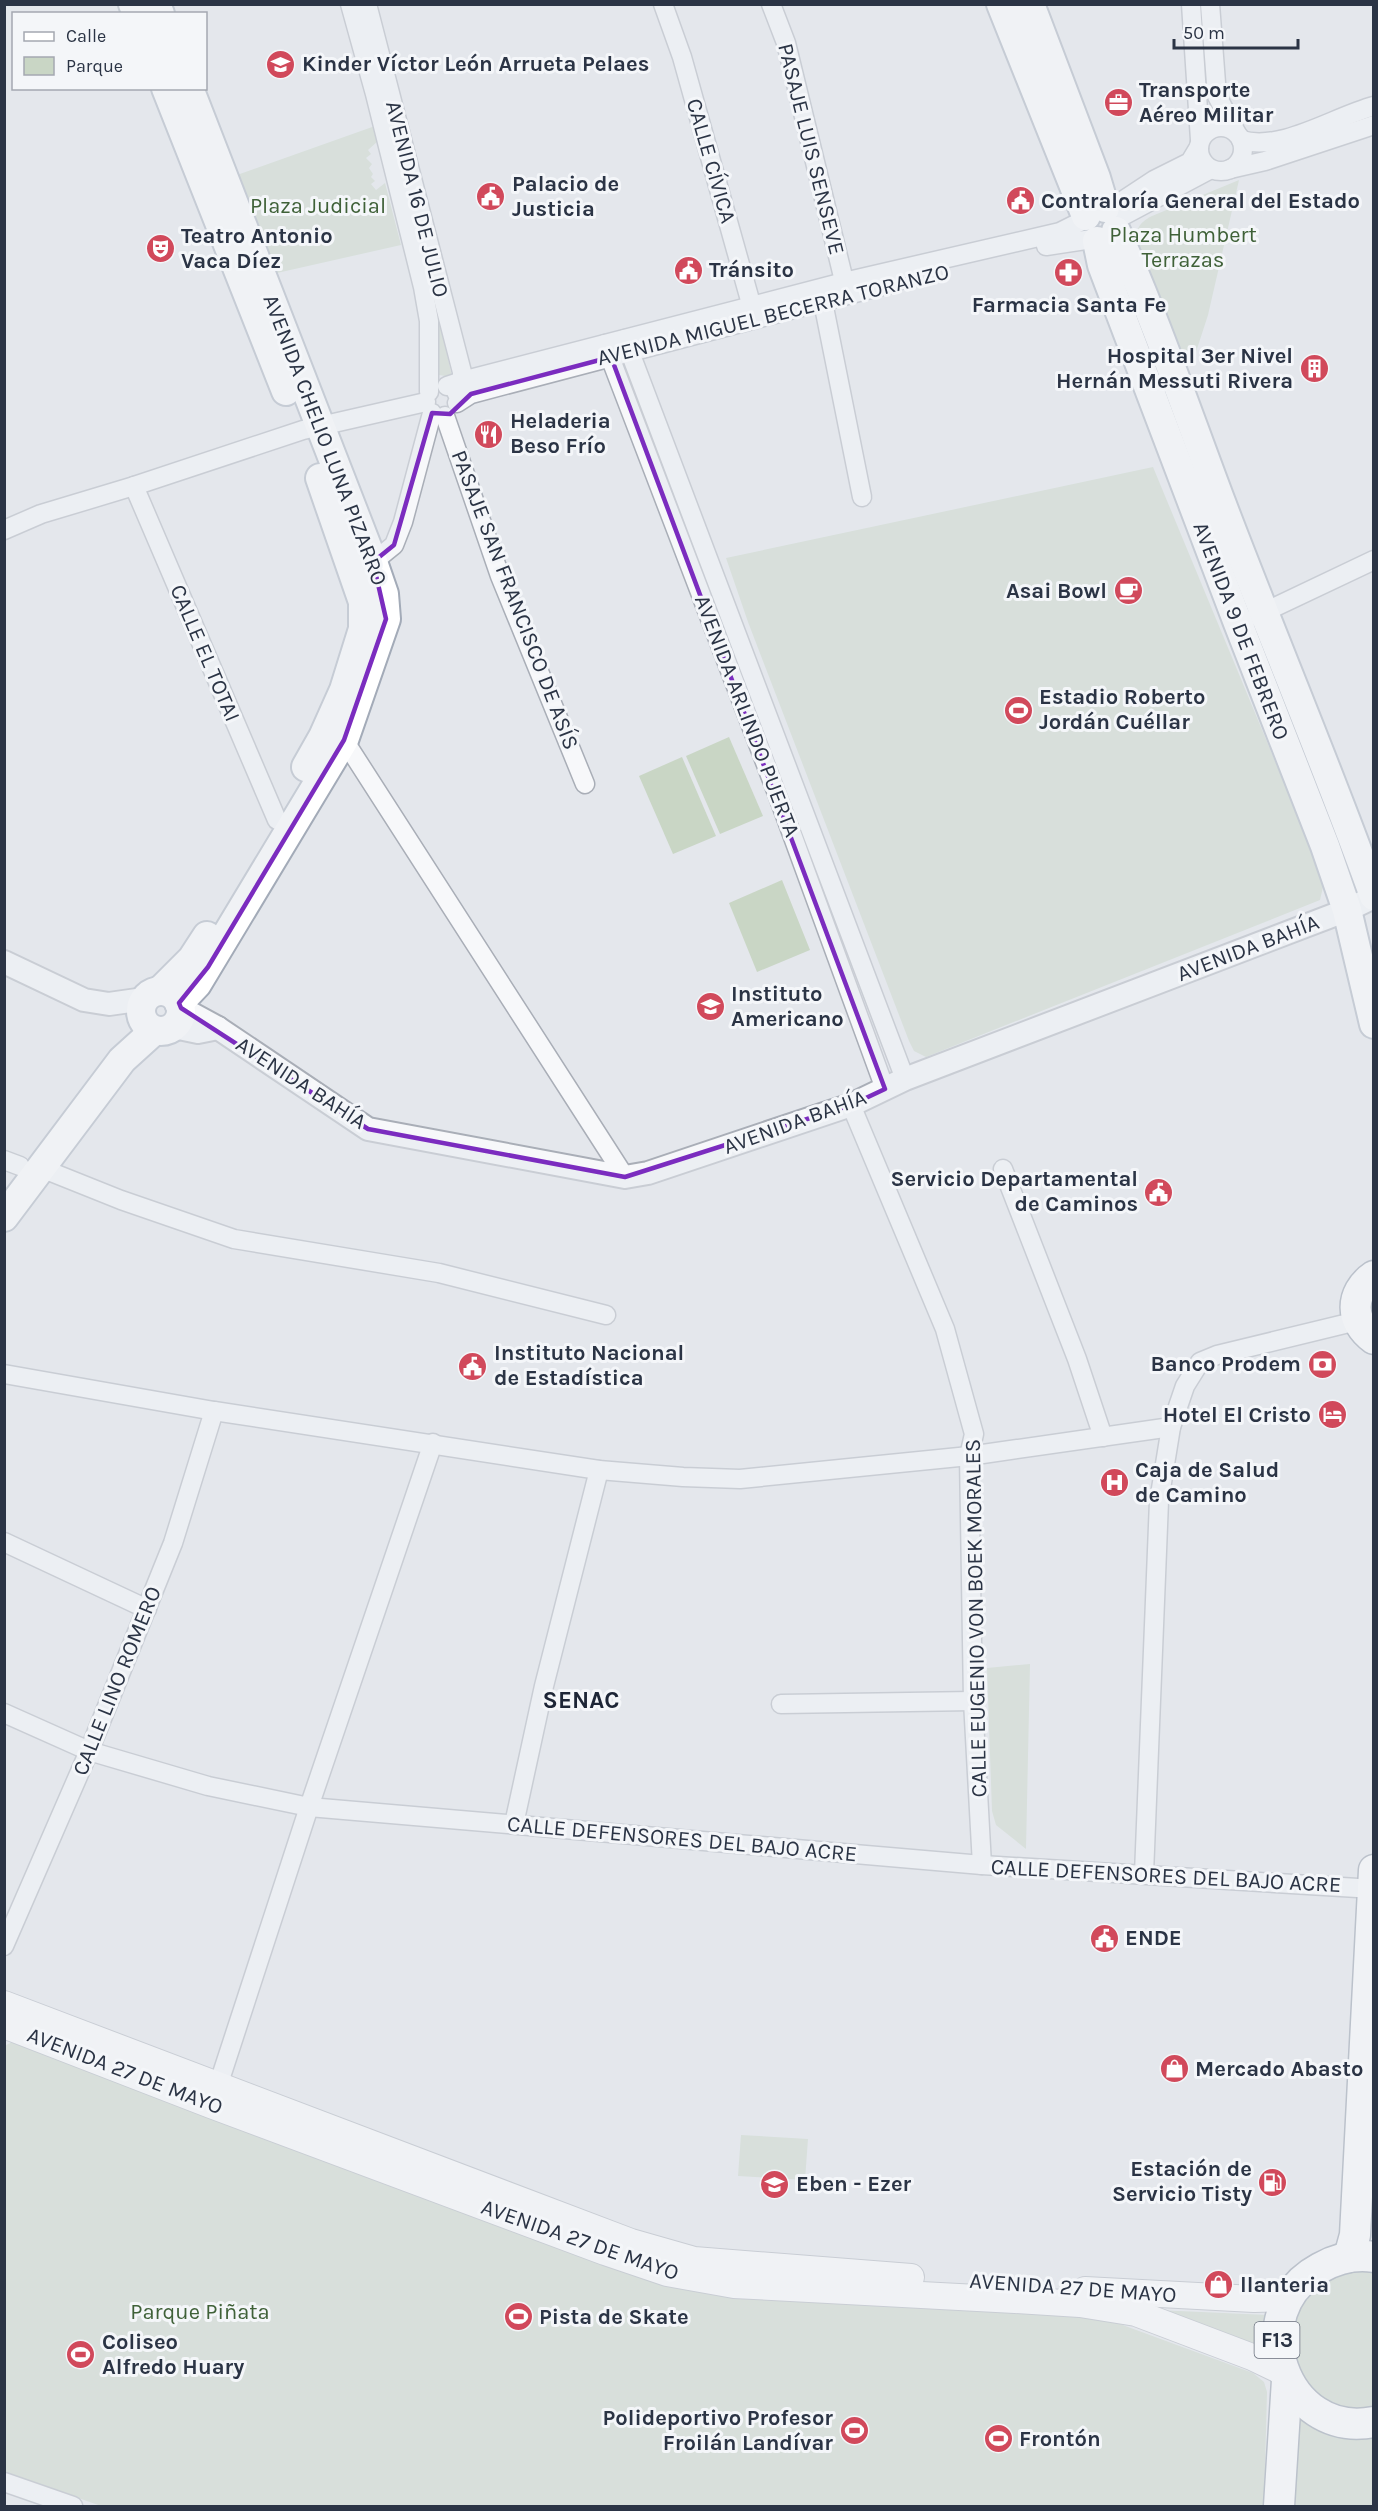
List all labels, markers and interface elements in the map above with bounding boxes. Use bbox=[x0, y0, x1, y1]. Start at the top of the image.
legend bbox=[12, 12, 207, 90]
scale bar bbox=[1174, 12, 1298, 50]
text: 50 m bbox=[1183, 22, 1225, 44]
text: Calle bbox=[66, 25, 106, 47]
street label: PASAJE LUIS SENSEVE bbox=[772, 41, 850, 257]
school or university icon: Kinder Víctor León Arrueta Pelaes bbox=[265, 48, 297, 80]
place label: Kinder Víctor León Arrueta Pelaes bbox=[302, 51, 649, 77]
text: Parque bbox=[66, 55, 123, 77]
place label: Transporte Aéreo Militar bbox=[1139, 77, 1274, 128]
office icon: Transporte Aéreo Militar bbox=[1102, 87, 1134, 119]
street label: CALLE CÍVICA bbox=[681, 95, 742, 227]
street label: AVENIDA 16 DE JULIO bbox=[380, 98, 454, 300]
place label: Palacio de Justicia bbox=[512, 171, 619, 222]
public building icon: Palacio de Justicia bbox=[475, 181, 507, 213]
public building icon: Contraloría General del Estado bbox=[1004, 185, 1036, 217]
place label: Contraloría General del Estado bbox=[1041, 188, 1360, 214]
park label: Plaza Judicial bbox=[250, 193, 386, 219]
park label: Plaza Humbert Terrazas bbox=[1109, 222, 1257, 273]
place label: Teatro Antonio Vaca Díez bbox=[181, 223, 333, 274]
theatre icon: Teatro Antonio Vaca Díez bbox=[144, 233, 176, 265]
public building icon: Tránsito bbox=[672, 254, 704, 286]
place label: Tránsito bbox=[709, 257, 794, 283]
pharmacy icon: Farmacia Santa Fe bbox=[1053, 257, 1085, 289]
street label: AVENIDA MIGUEL BECERRA TORANZO bbox=[594, 259, 952, 371]
street label: AVENIDA CHELIO LUNA PIZARRO bbox=[257, 291, 393, 589]
place label: Farmacia Santa Fe bbox=[972, 292, 1166, 318]
place label: Hospital 3er Nivel Hernán Messuti Rivera bbox=[1056, 343, 1293, 394]
building icon: Hospital 3er Nivel Hernán Messuti Rivera bbox=[1298, 353, 1330, 385]
place label: Heladeria Beso Frío bbox=[510, 408, 611, 459]
restaurant icon: Heladeria Beso Frío bbox=[473, 418, 505, 450]
street label: PASAJE SAN FRANCISCO DE ASÍS bbox=[446, 446, 585, 753]
street label: AVENIDA 9 DE FEBRERO bbox=[1187, 518, 1295, 744]
cafe icon: Asai Bowl bbox=[1112, 575, 1144, 607]
place label: Asai Bowl bbox=[1006, 578, 1107, 604]
street label: CALLE EL TOTAI bbox=[164, 581, 246, 725]
street label: AVENIDA ARLINDO PUERTA bbox=[689, 591, 805, 841]
place label: Estadio Roberto Jordán Cuéllar bbox=[1039, 684, 1205, 735]
sports icon: Estadio Roberto Jordán Cuéllar bbox=[1002, 694, 1034, 726]
street label: AVENIDA BAHÍA bbox=[1173, 908, 1323, 987]
place label: Instituto Americano bbox=[731, 981, 844, 1032]
school or university icon: Instituto Americano bbox=[694, 991, 726, 1023]
street label: AVENIDA BAHÍA bbox=[231, 1030, 372, 1135]
street label: AVENIDA BAHÍA bbox=[720, 1083, 870, 1160]
place label: Servicio Departamental de Caminos bbox=[890, 1166, 1138, 1217]
public building icon: Servicio Departamental de Caminos bbox=[1143, 1176, 1175, 1208]
place label: Instituto Nacional de Estadística bbox=[494, 1340, 684, 1391]
bank icon: Banco Prodem bbox=[1306, 1348, 1338, 1380]
public building icon: Instituto Nacional de Estadística bbox=[457, 1350, 489, 1382]
place label: Banco Prodem bbox=[1151, 1351, 1301, 1377]
hotel icon: Hotel El Cristo bbox=[1316, 1399, 1348, 1431]
place label: Hotel El Cristo bbox=[1163, 1402, 1311, 1428]
street label: CALLE EUGENIO VON BOEK MORALES bbox=[960, 1439, 992, 1797]
place label: Caja de Salud de Camino bbox=[1135, 1457, 1279, 1508]
hospital icon: Caja de Salud de Camino bbox=[1098, 1467, 1130, 1499]
street label: CALLE LINO ROMERO bbox=[67, 1583, 167, 1779]
district label: SENAC bbox=[543, 1686, 619, 1714]
street label: CALLE DEFENSORES DEL BAJO ACRE bbox=[506, 1811, 858, 1867]
street label: CALLE DEFENSORES DEL BAJO ACRE bbox=[990, 1854, 1342, 1898]
public building icon: ENDE bbox=[1088, 1922, 1120, 1954]
place label: ENDE bbox=[1125, 1925, 1182, 1951]
street label: AVENIDA 27 DE MAYO bbox=[24, 2022, 226, 2120]
shop icon: Mercado Abasto bbox=[1158, 2053, 1190, 2085]
place label: Mercado Abasto bbox=[1195, 2056, 1363, 2082]
place label: Estación de Servicio Tisty bbox=[1112, 2156, 1252, 2207]
fuel station icon: Estación de Servicio Tisty bbox=[1257, 2166, 1289, 2198]
school or university icon: Eben - Ezer bbox=[759, 2168, 791, 2200]
place label: Eben - Ezer bbox=[796, 2171, 912, 2197]
street label: AVENIDA 27 DE MAYO bbox=[478, 2194, 682, 2286]
street label: AVENIDA 27 DE MAYO bbox=[969, 2268, 1177, 2308]
shop icon: llanteria bbox=[1203, 2269, 1235, 2301]
place label: llanteria bbox=[1240, 2272, 1329, 2298]
park label: Parque Piñata bbox=[130, 2299, 270, 2325]
sports icon: Pista de Skate bbox=[502, 2301, 534, 2333]
place label: Pista de Skate bbox=[539, 2304, 689, 2330]
road number: F13 bbox=[1254, 2322, 1300, 2358]
place label: Coliseo Alfredo Huary bbox=[102, 2329, 244, 2380]
sports icon: Coliseo Alfredo Huary bbox=[65, 2339, 97, 2371]
place label: Polideportivo Profesor Froilán Landívar bbox=[603, 2405, 833, 2456]
sports icon: Polideportivo Profesor Froilán Landívar bbox=[838, 2415, 870, 2447]
sports icon: Frontón bbox=[982, 2423, 1014, 2455]
place label: Frontón bbox=[1019, 2426, 1101, 2452]

